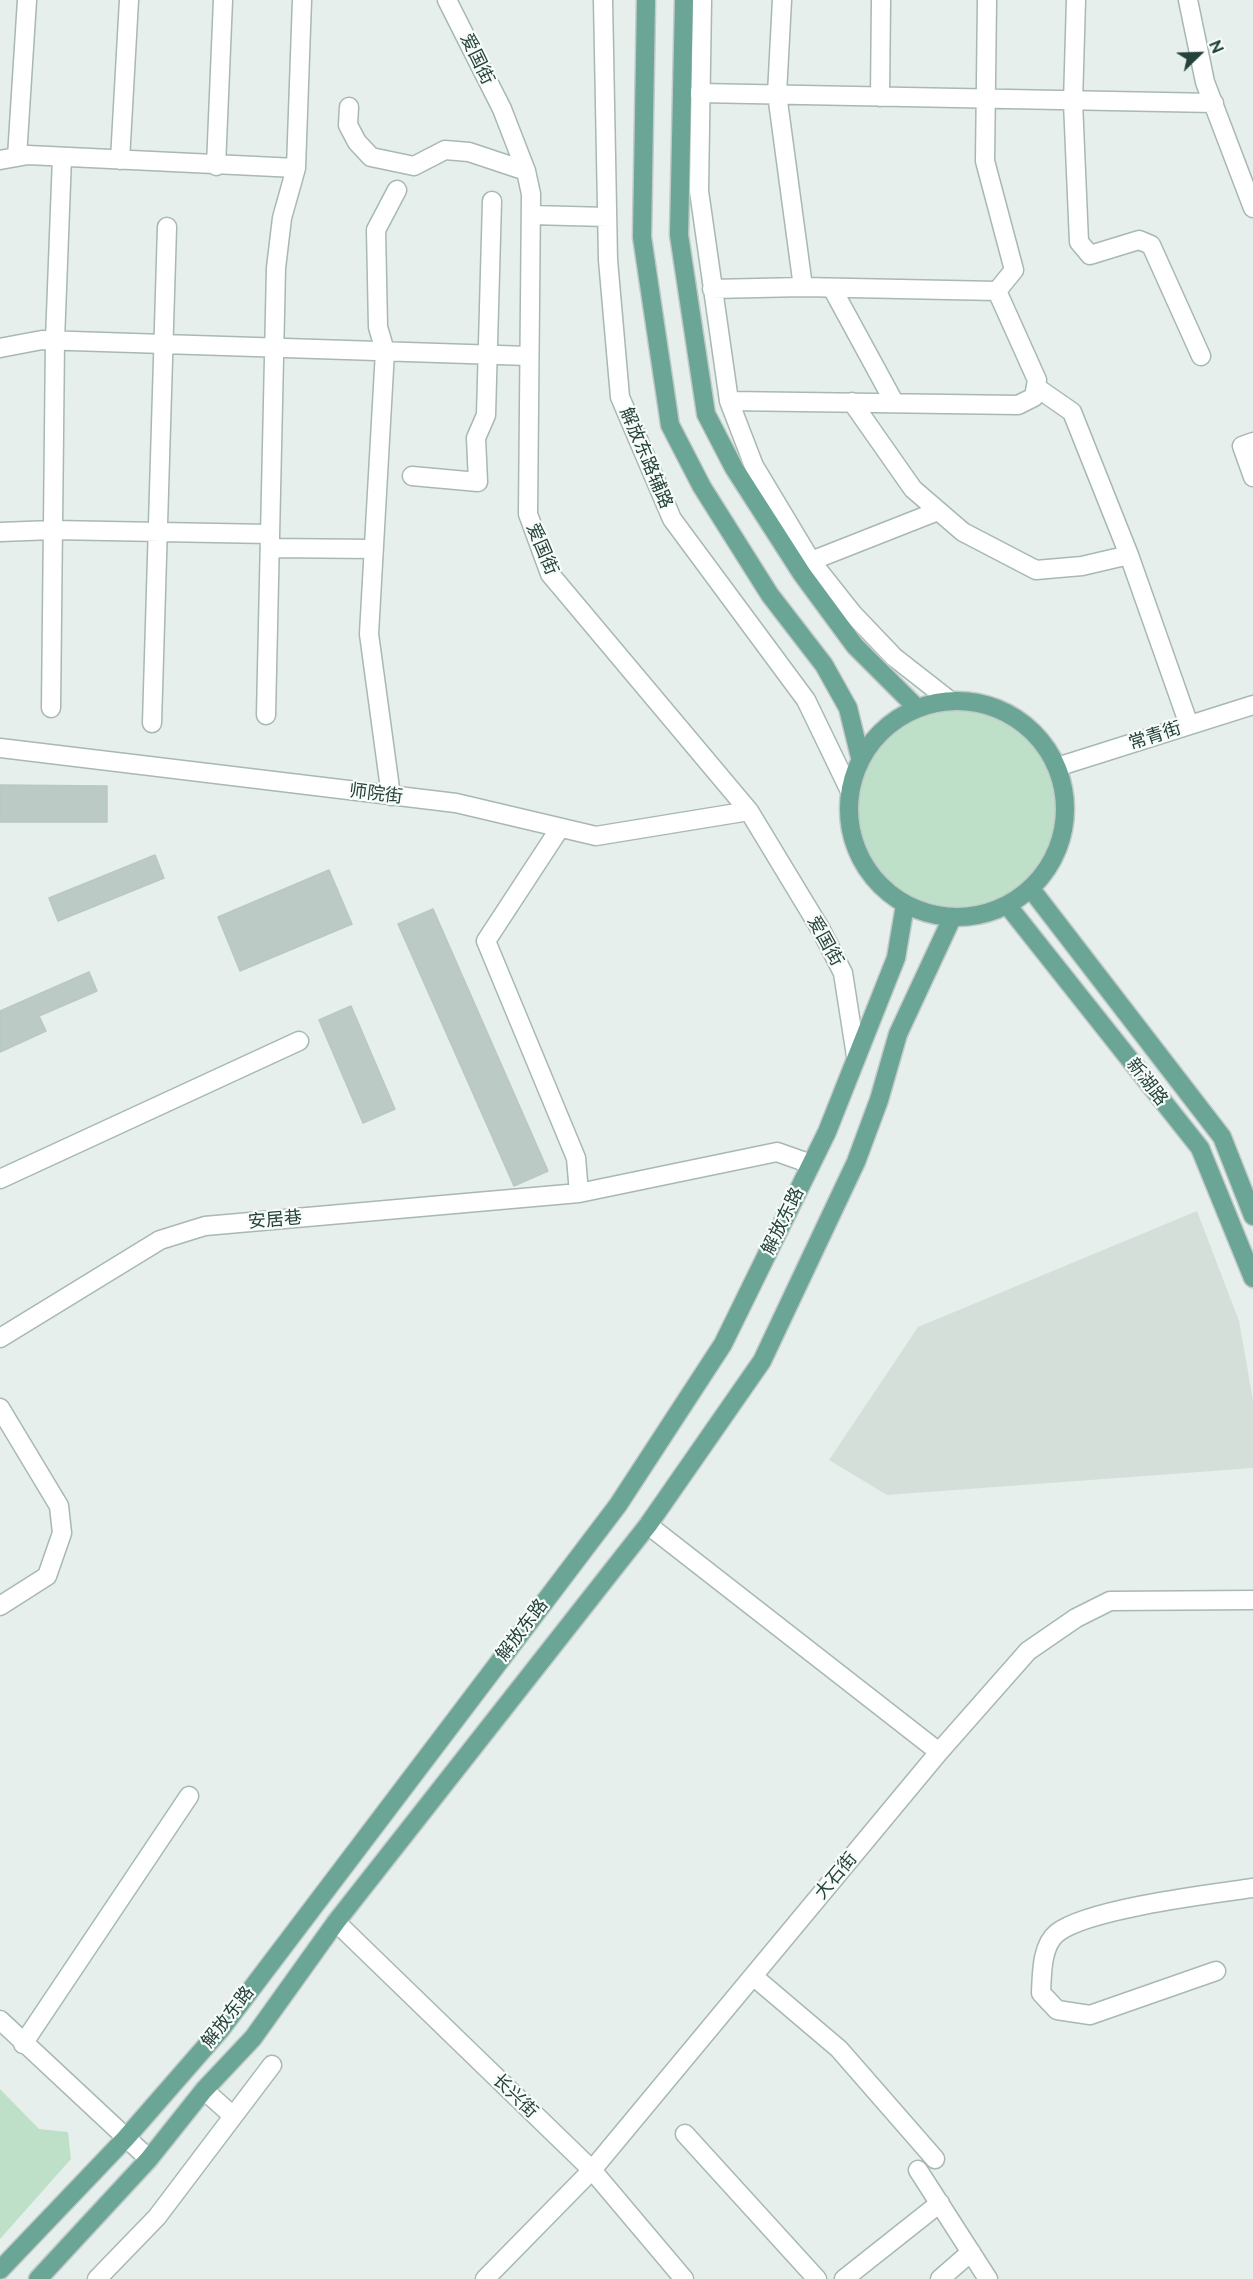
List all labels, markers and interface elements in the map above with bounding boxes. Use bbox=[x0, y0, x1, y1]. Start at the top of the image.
north arrow bbox=[1169, 24, 1229, 84]
street label: 爱国街 bbox=[455, 30, 499, 88]
text: N bbox=[1205, 37, 1227, 56]
street label: 解放东路辅路 bbox=[615, 404, 677, 512]
street label: 爱国街 bbox=[522, 520, 562, 578]
street label: 常青街 bbox=[1126, 717, 1184, 755]
street label: 师院街 bbox=[348, 780, 404, 808]
street label: 爱国街 bbox=[802, 912, 848, 970]
street label: 新湖路 bbox=[1122, 1054, 1172, 1110]
street label: 解放东路 bbox=[758, 1184, 808, 1258]
street label: 安居巷 bbox=[247, 1207, 303, 1233]
street label: 解放东路 bbox=[492, 1595, 552, 1665]
street label: 大石街 bbox=[810, 1848, 862, 1904]
street label: 解放东路 bbox=[197, 1982, 259, 2052]
street label: 长兴街 bbox=[488, 2069, 542, 2123]

